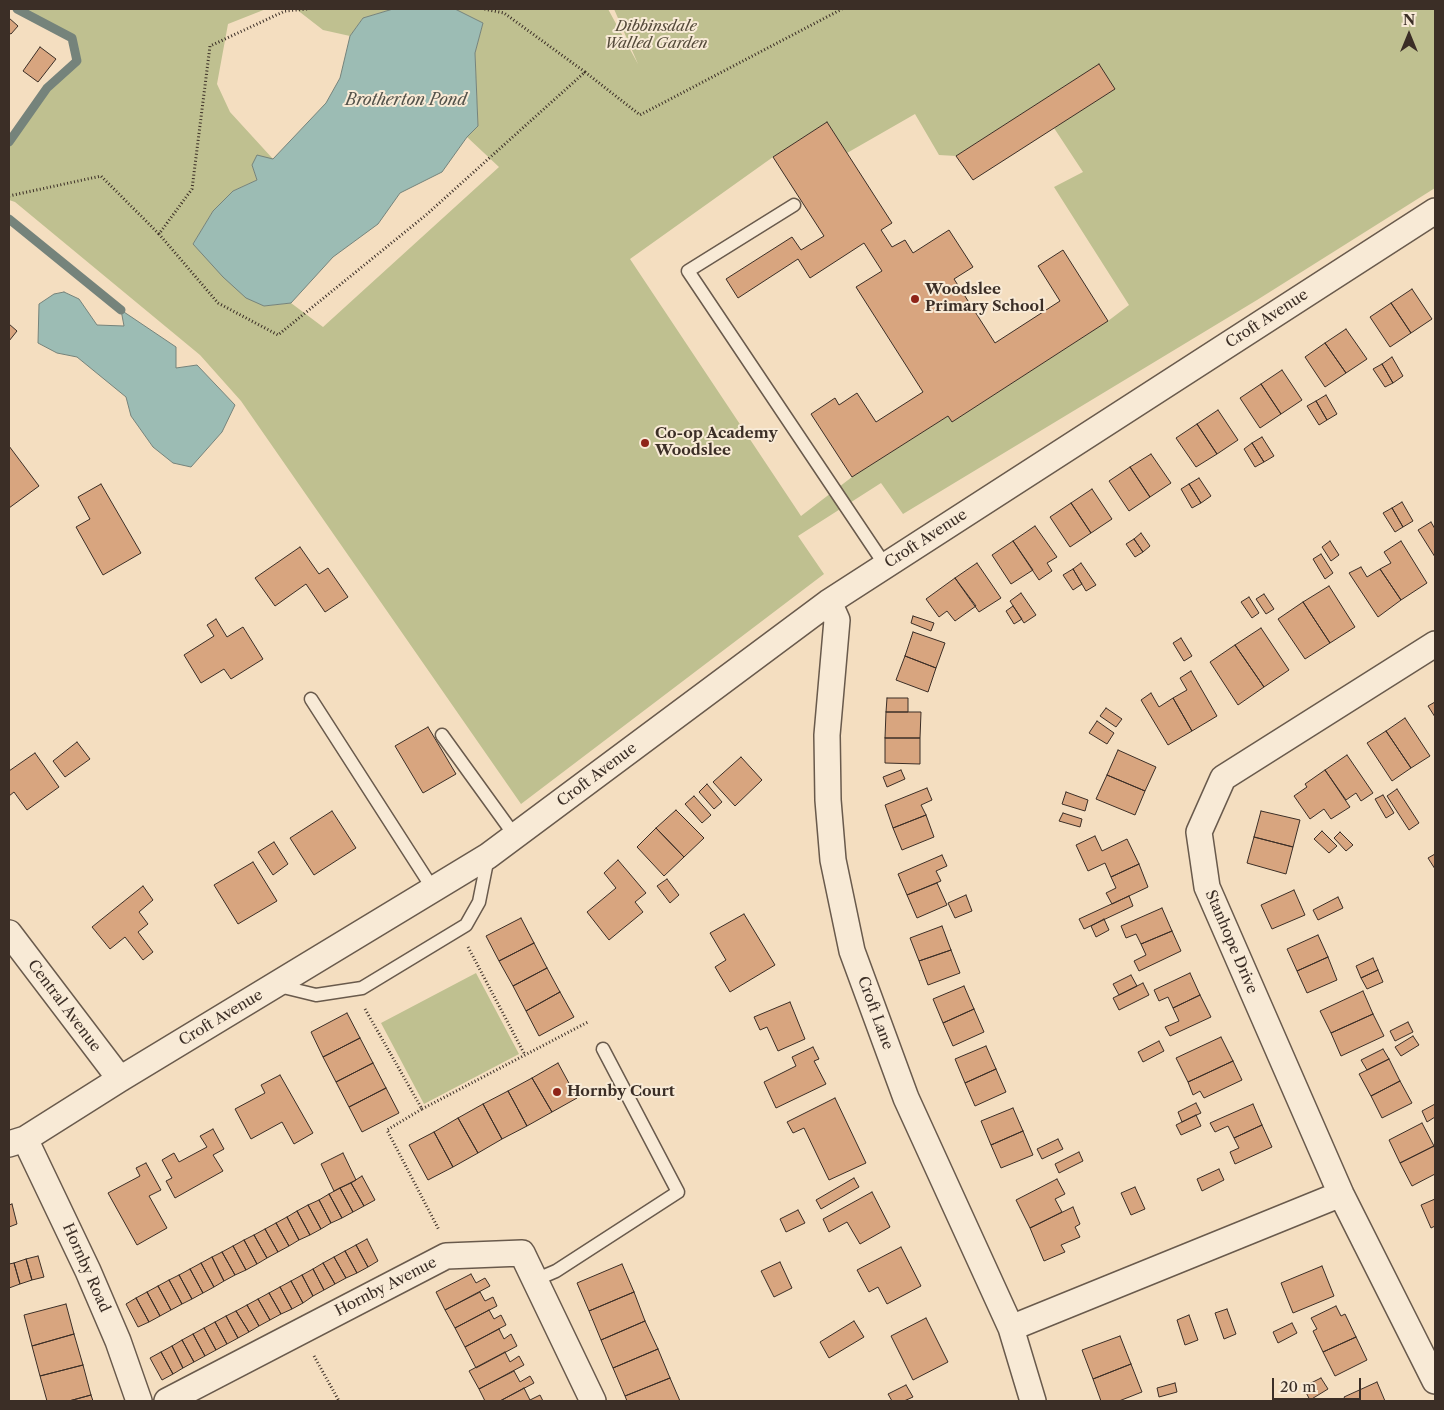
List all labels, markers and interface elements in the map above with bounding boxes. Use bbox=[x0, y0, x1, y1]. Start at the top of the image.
north arrow bbox=[1384, 10, 1434, 60]
text: N bbox=[1403, 11, 1415, 29]
park label: Dibbinsdale Walled Garden bbox=[604, 18, 708, 53]
water label: Brotherton Pond bbox=[345, 90, 467, 110]
place label: Woodslee Primary School bbox=[925, 281, 1044, 316]
street label: Croft Avenue bbox=[1222, 286, 1312, 352]
marker: Woodslee Primary School bbox=[909, 293, 921, 305]
place label: Co-op Academy Woodslee bbox=[655, 425, 778, 460]
marker: Co-op Academy Woodslee bbox=[639, 437, 651, 449]
street label: Croft Avenue bbox=[881, 506, 971, 572]
street label: Croft Avenue bbox=[554, 739, 640, 811]
street label: Stanhope Drive bbox=[1201, 887, 1261, 997]
street label: Central Avenue bbox=[24, 956, 104, 1056]
street label: Croft Lane bbox=[853, 974, 897, 1052]
street label: Croft Avenue bbox=[176, 986, 266, 1050]
place label: Hornby Court bbox=[567, 1083, 675, 1101]
marker: Hornby Court bbox=[551, 1086, 563, 1098]
street label: Hornby Road bbox=[58, 1221, 114, 1315]
street label: Hornby Avenue bbox=[332, 1254, 440, 1320]
scale bar bbox=[1274, 1368, 1363, 1400]
text: 20 m bbox=[1280, 1377, 1316, 1396]

